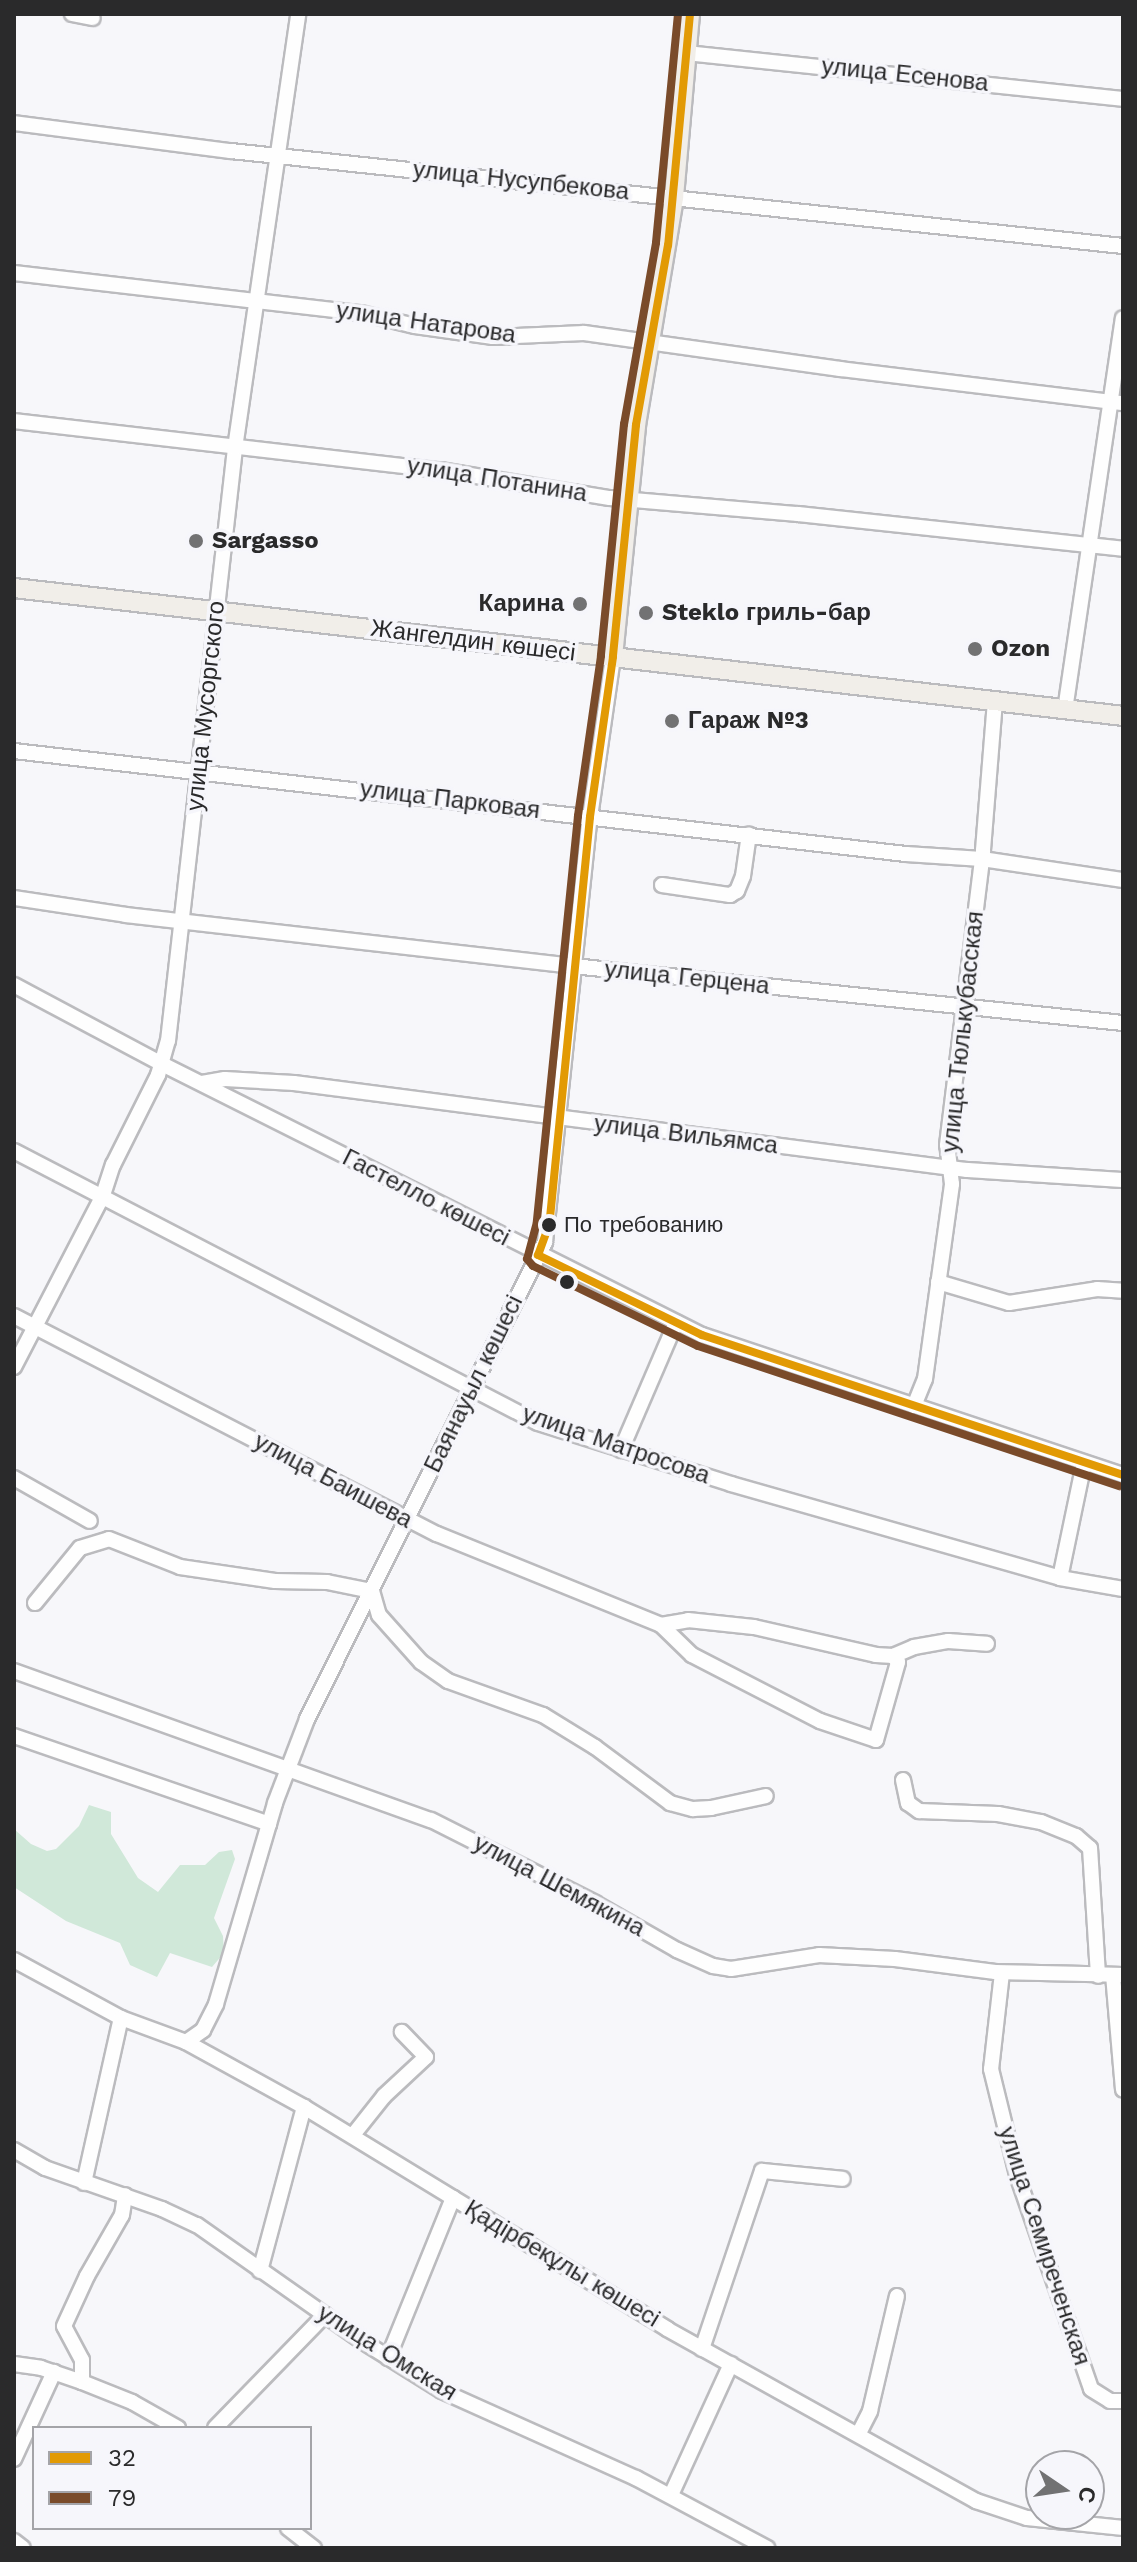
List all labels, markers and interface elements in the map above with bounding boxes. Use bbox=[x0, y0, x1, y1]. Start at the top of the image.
street label: улица Есенова bbox=[820, 52, 990, 98]
street label: улица Нусупбекова bbox=[412, 155, 630, 207]
street label: улица Натарова bbox=[334, 296, 518, 350]
street label: улица Потанина bbox=[405, 452, 589, 508]
place label: Sargasso bbox=[212, 527, 319, 555]
marker: Sargasso bbox=[187, 532, 205, 550]
place label: Карина bbox=[478, 590, 564, 618]
marker: Карина bbox=[571, 595, 589, 613]
place label: Steklo гриль-бар bbox=[662, 599, 871, 627]
street label: улица Мусоргского bbox=[181, 600, 231, 812]
marker: Steklo гриль-бар bbox=[637, 604, 655, 622]
street label: Жангелдин көшесі bbox=[369, 614, 577, 668]
place label: Ozon bbox=[991, 635, 1050, 663]
marker: Ozon bbox=[966, 640, 984, 658]
place label: Гараж №3 bbox=[688, 707, 809, 735]
marker: Гараж №3 bbox=[663, 712, 681, 730]
street label: улица Парковая bbox=[358, 775, 542, 825]
street label: улица Тюлькубасская bbox=[936, 910, 990, 1154]
street label: улица Герцена bbox=[603, 955, 771, 1001]
street label: улица Вильямса bbox=[592, 1109, 780, 1161]
street label: Гастелло көшесі bbox=[338, 1143, 514, 1253]
place label: По требованию bbox=[564, 1212, 723, 1238]
marker: По требованию bbox=[541, 1217, 557, 1233]
unlabelled marker bbox=[559, 1274, 575, 1290]
street label: Баянауыл көшесі bbox=[419, 1291, 529, 1477]
street label: улица Матросова bbox=[518, 1399, 714, 1491]
street label: улица Баишева bbox=[249, 1427, 417, 1535]
street label: улица Шемякина bbox=[469, 1829, 649, 1943]
street label: улица Семиреченская bbox=[992, 2123, 1096, 2369]
street label: Қадірбекұлы көшесі bbox=[459, 2194, 665, 2334]
street label: улица Омская bbox=[312, 2299, 462, 2407]
legend bbox=[32, 2426, 312, 2530]
text: 32 bbox=[108, 2444, 136, 2472]
north arrow bbox=[1025, 2450, 1105, 2530]
text: 79 bbox=[108, 2484, 136, 2512]
text: С bbox=[1073, 2485, 1101, 2506]

